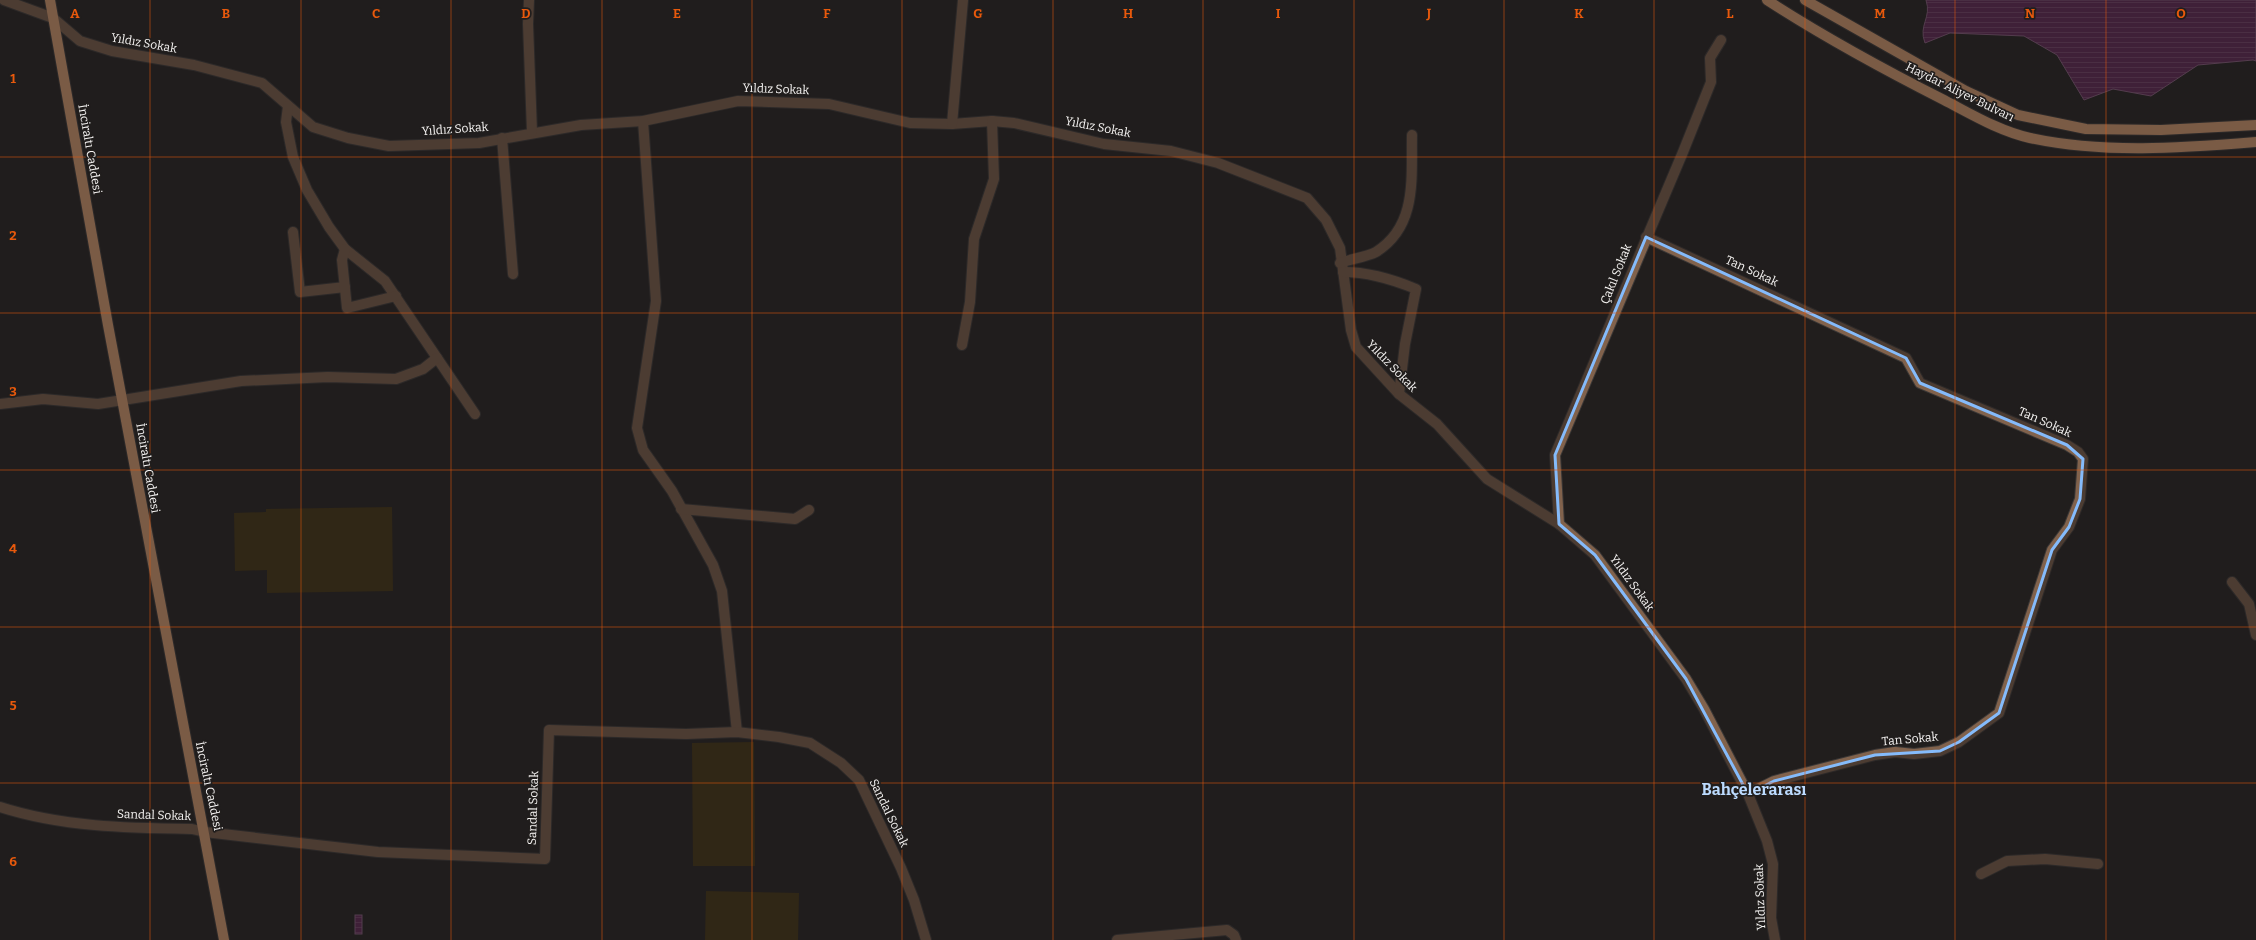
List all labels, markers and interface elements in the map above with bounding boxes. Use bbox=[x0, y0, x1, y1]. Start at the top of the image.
text: A bbox=[70, 6, 80, 21]
text: B bbox=[222, 6, 230, 21]
text: C bbox=[372, 6, 380, 21]
text: D bbox=[521, 6, 531, 21]
text: E bbox=[673, 6, 681, 21]
text: F bbox=[823, 6, 831, 21]
text: G bbox=[973, 6, 983, 21]
text: H bbox=[1123, 6, 1133, 21]
text: I bbox=[1276, 6, 1281, 21]
text: J bbox=[1426, 6, 1432, 21]
text: K bbox=[1574, 6, 1584, 21]
text: L bbox=[1726, 6, 1734, 21]
text: M bbox=[1874, 6, 1886, 21]
text: N bbox=[2025, 6, 2035, 21]
text: O bbox=[2176, 6, 2186, 21]
street label: Yıldız Sokak bbox=[110, 30, 178, 56]
street label: Haydar Aliyev Bulvarı bbox=[1904, 60, 2017, 125]
text: 1 bbox=[10, 71, 16, 86]
street label: Yıldız Sokak bbox=[742, 81, 810, 97]
street label: İnciraltı Caddesi bbox=[75, 103, 106, 195]
street label: Yıldız Sokak bbox=[1064, 114, 1132, 140]
street label: Yıldız Sokak bbox=[421, 120, 489, 138]
text: 2 bbox=[9, 228, 17, 243]
street label: Çakıl Sokak bbox=[1598, 242, 1635, 306]
street label: Tan Sokak bbox=[1723, 253, 1781, 289]
street label: Yıldız Sokak bbox=[1364, 337, 1420, 395]
text: 3 bbox=[9, 384, 17, 399]
street label: Tan Sokak bbox=[2016, 404, 2074, 440]
street label: İnciraltı Caddesi bbox=[133, 422, 164, 514]
text: 4 bbox=[9, 541, 17, 556]
street label: Yıldız Sokak bbox=[1607, 552, 1657, 614]
text: 5 bbox=[9, 698, 17, 713]
street label: Tan Sokak bbox=[1881, 730, 1939, 748]
street label: İnciraltı Caddesi bbox=[193, 740, 226, 832]
street label: Sandal Sokak bbox=[525, 770, 541, 845]
street label: Sandal Sokak bbox=[866, 777, 912, 850]
district label: Bahçelerarası bbox=[1702, 780, 1806, 799]
street label: Sandal Sokak bbox=[117, 807, 192, 823]
text: 6 bbox=[9, 854, 17, 869]
street label: Yıldız Sokak bbox=[1752, 863, 1768, 931]

